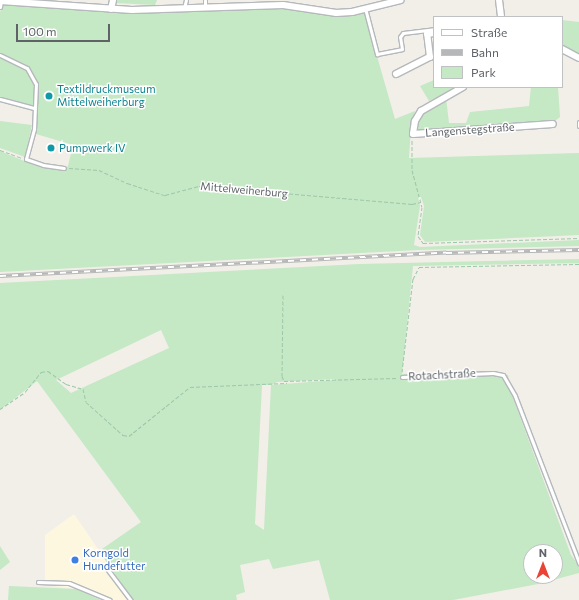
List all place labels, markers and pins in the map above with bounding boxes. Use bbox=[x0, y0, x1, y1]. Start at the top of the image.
place label: Textildruckmuseum Mittelweiherburg bbox=[57, 83, 156, 109]
marker: Textildruckmuseum Mittelweiherburg bbox=[44, 91, 54, 101]
place label: Pumpwerk IV bbox=[59, 141, 126, 155]
marker: Pumpwerk IV bbox=[46, 143, 56, 153]
place label: Korngold Hundefutter bbox=[83, 547, 145, 573]
marker: Korngold Hundefutter bbox=[70, 555, 80, 565]

